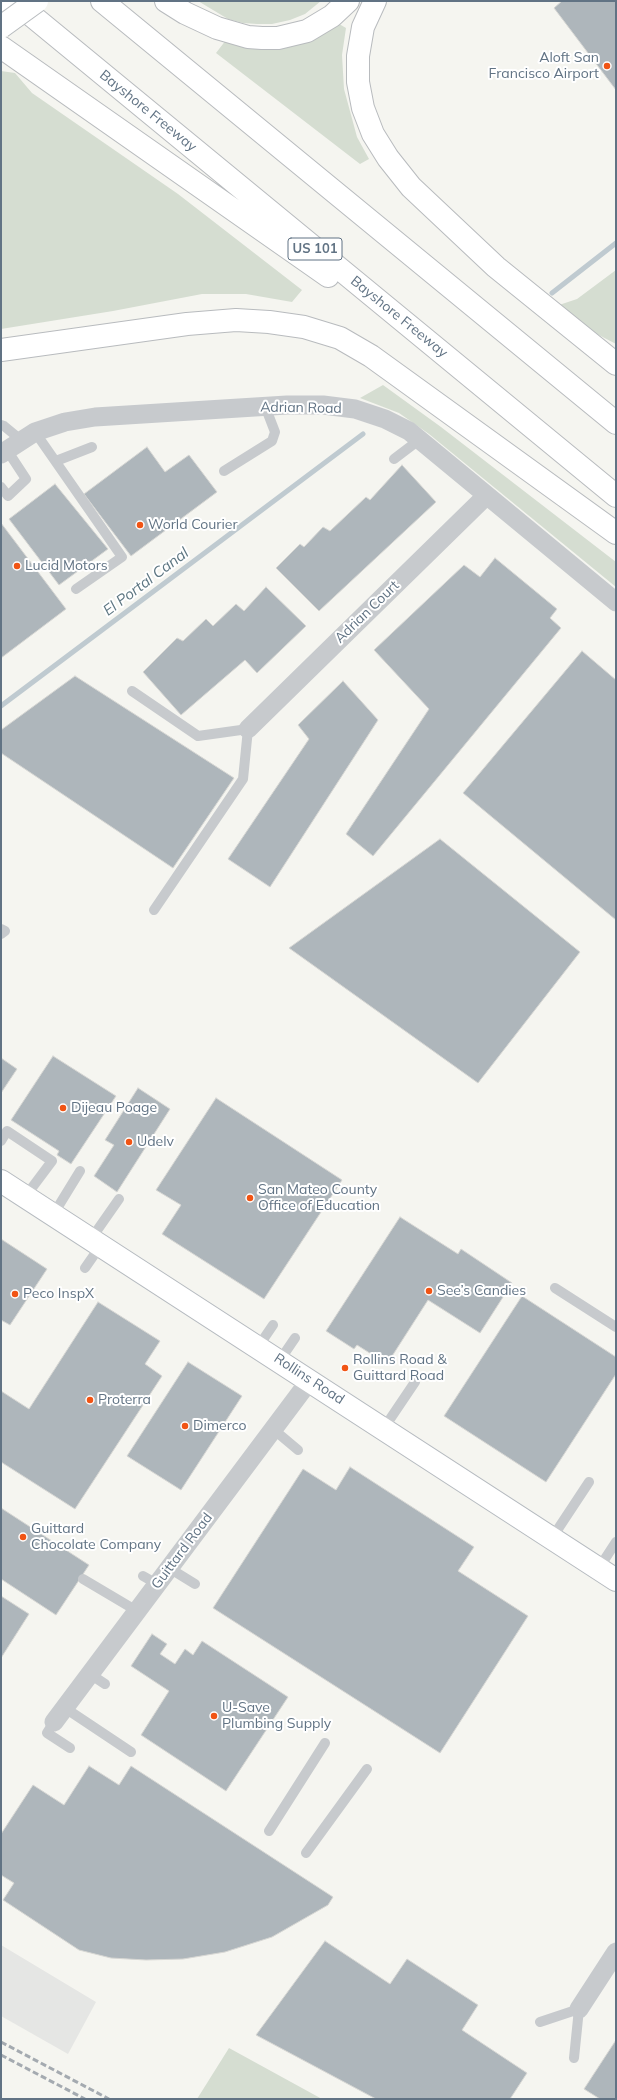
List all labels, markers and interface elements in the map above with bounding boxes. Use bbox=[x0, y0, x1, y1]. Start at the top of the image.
place label: Aloft San Francisco Airport bbox=[489, 50, 599, 82]
marker: Aloft San Francisco Airport bbox=[602, 61, 612, 71]
street label: Bayshore Freeway bbox=[96, 67, 200, 155]
road number: US 101 bbox=[288, 238, 342, 260]
street label: Bayshore Freeway bbox=[347, 273, 451, 361]
street label: Adrian Road bbox=[260, 399, 342, 417]
place label: World Courier bbox=[148, 517, 237, 533]
marker: World Courier bbox=[135, 520, 145, 530]
water label: El Portal Canal bbox=[100, 544, 192, 620]
place label: Lucid Motors bbox=[25, 558, 108, 574]
marker: Lucid Motors bbox=[12, 561, 22, 571]
street label: Adrian Court bbox=[331, 577, 403, 647]
place label: Dijeau Poage bbox=[71, 1100, 157, 1116]
marker: Dijeau Poage bbox=[58, 1103, 68, 1113]
place label: Udelv bbox=[137, 1134, 174, 1150]
marker: Udelv bbox=[124, 1137, 134, 1147]
place label: San Mateo County Office of Education bbox=[258, 1182, 380, 1214]
marker: San Mateo County Office of Education bbox=[245, 1193, 255, 1203]
place label: See’s Candies bbox=[437, 1283, 526, 1299]
place label: Peco InspX bbox=[23, 1286, 94, 1302]
marker: See’s Candies bbox=[424, 1286, 434, 1296]
marker: Peco InspX bbox=[10, 1289, 20, 1299]
street label: Rollins Road bbox=[271, 1350, 347, 1408]
place label: Rollins Road & Guittard Road bbox=[353, 1352, 447, 1384]
marker: Rollins Road & Guittard Road bbox=[340, 1363, 350, 1373]
place label: Proterra bbox=[98, 1392, 151, 1408]
marker: Proterra bbox=[85, 1395, 95, 1405]
place label: Dimerco bbox=[193, 1418, 246, 1434]
marker: Dimerco bbox=[180, 1421, 190, 1431]
street label: Guittard Road bbox=[148, 1510, 216, 1592]
place label: Guittard Chocolate Company bbox=[31, 1521, 161, 1554]
marker: Guittard Chocolate Company bbox=[18, 1532, 28, 1542]
place label: U-Save Plumbing Supply bbox=[222, 1700, 331, 1732]
marker: U-Save Plumbing Supply bbox=[209, 1711, 219, 1721]

